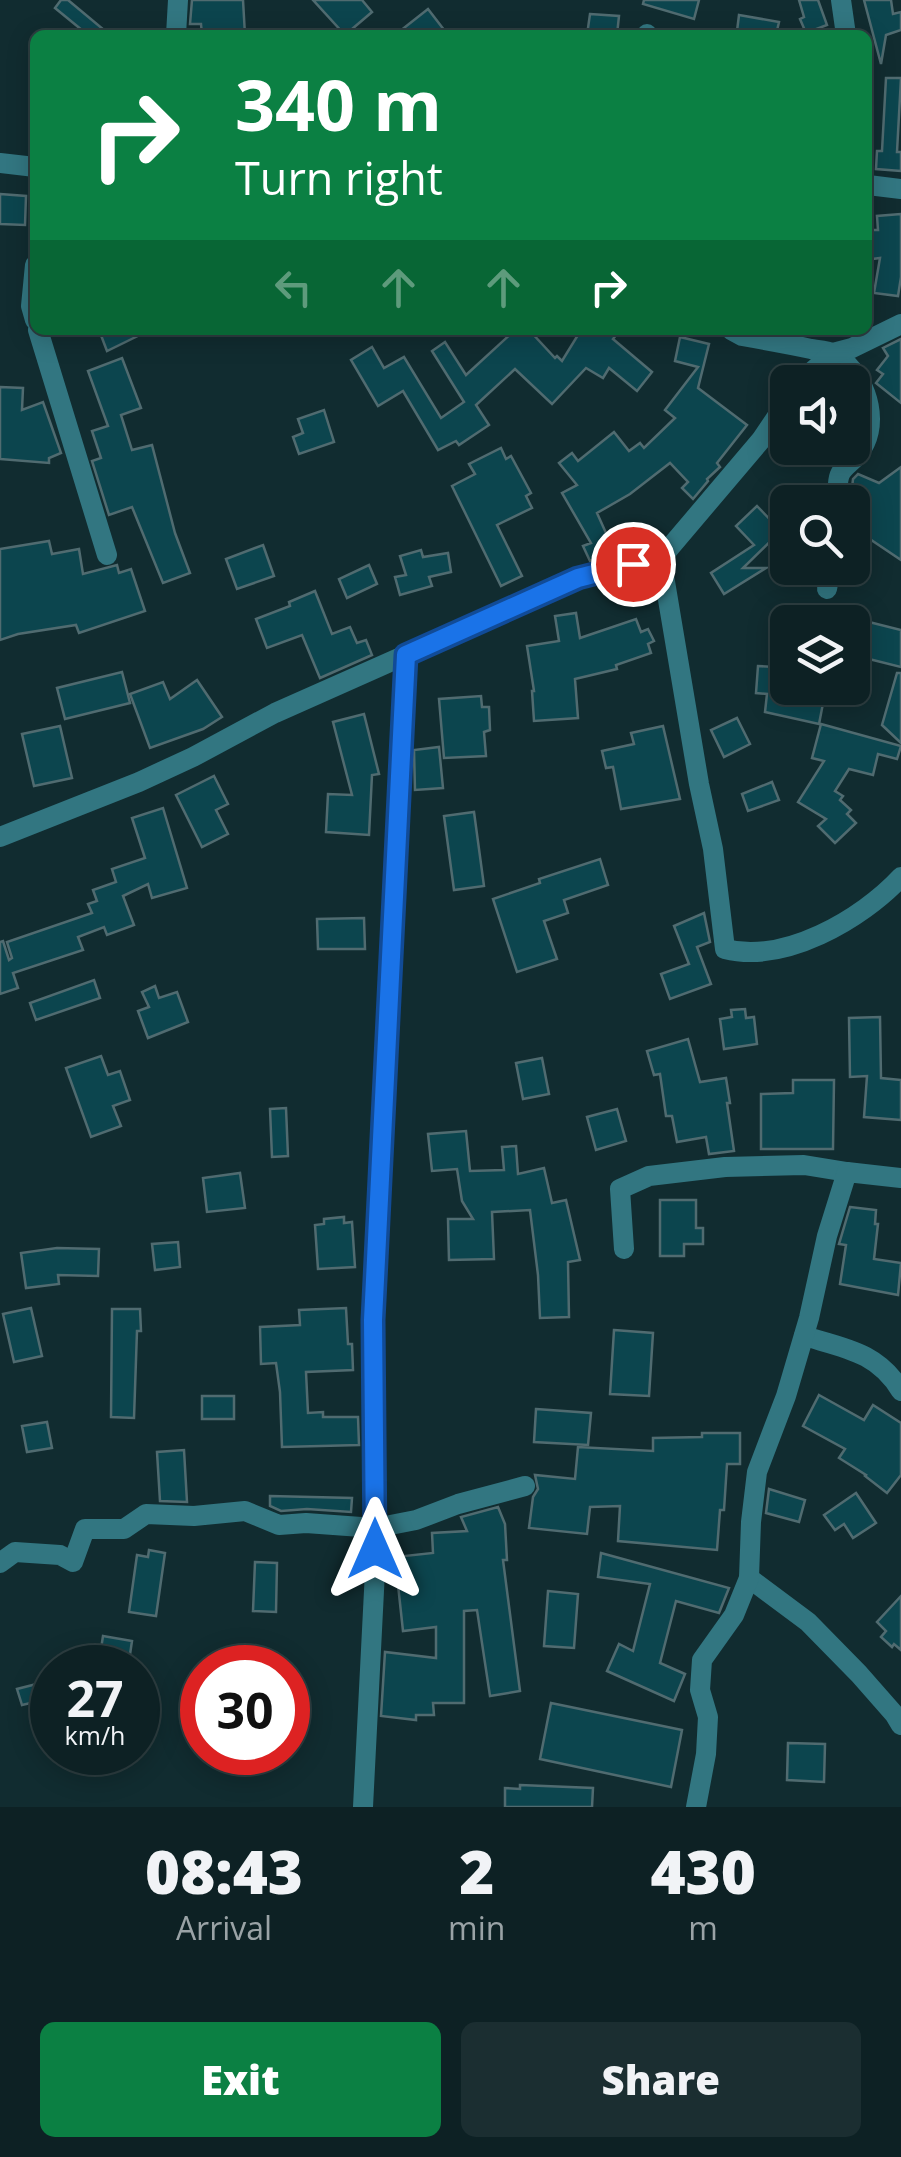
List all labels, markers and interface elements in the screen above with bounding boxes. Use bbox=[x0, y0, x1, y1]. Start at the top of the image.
text: 340 m bbox=[235, 56, 442, 152]
icon: right bbox=[70, 70, 200, 200]
text: Turn right bbox=[235, 147, 443, 208]
icon: left bbox=[266, 260, 321, 315]
icon: ahead bbox=[371, 260, 426, 315]
icon: ahead bbox=[476, 260, 531, 315]
icon: right bbox=[581, 260, 636, 315]
map controls bbox=[770, 365, 870, 705]
button: sound bbox=[770, 365, 870, 465]
button: search bbox=[770, 485, 870, 585]
pin bbox=[591, 522, 676, 607]
icon: arrive bbox=[606, 537, 661, 592]
button: layers bbox=[770, 605, 870, 705]
position arrow bbox=[323, 1497, 427, 1601]
speed limit sign: 30 bbox=[180, 1645, 310, 1775]
text: 27 bbox=[66, 1664, 124, 1732]
text: km/h bbox=[65, 1718, 125, 1752]
text: 08:43 bbox=[145, 1830, 303, 1912]
text: 2 bbox=[459, 1830, 494, 1912]
text: 430 bbox=[650, 1830, 756, 1912]
text: Arrival bbox=[176, 1906, 272, 1949]
text: min bbox=[448, 1906, 505, 1949]
text: m bbox=[688, 1906, 718, 1949]
button: Exit bbox=[40, 2022, 441, 2137]
button: Share bbox=[461, 2022, 861, 2137]

